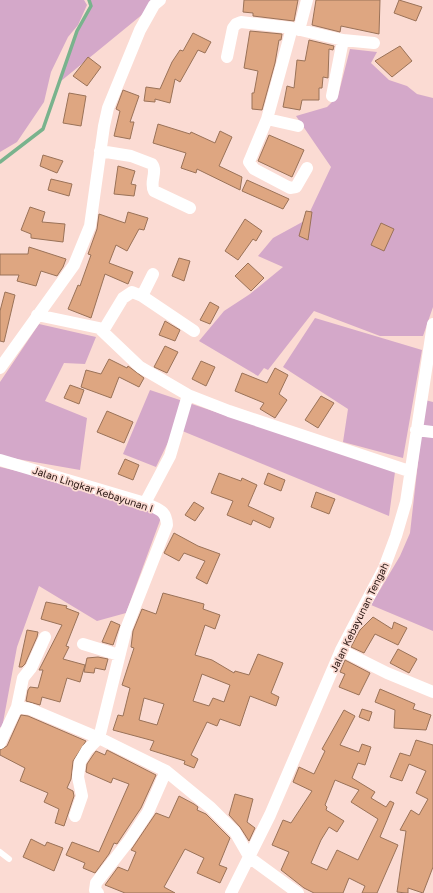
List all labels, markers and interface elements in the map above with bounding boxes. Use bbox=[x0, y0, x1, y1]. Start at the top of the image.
street label: Jalan Lingkar Kebayunan I bbox=[31, 464, 155, 514]
street label: Jalan Kebayunan Tengah bbox=[327, 560, 391, 674]

